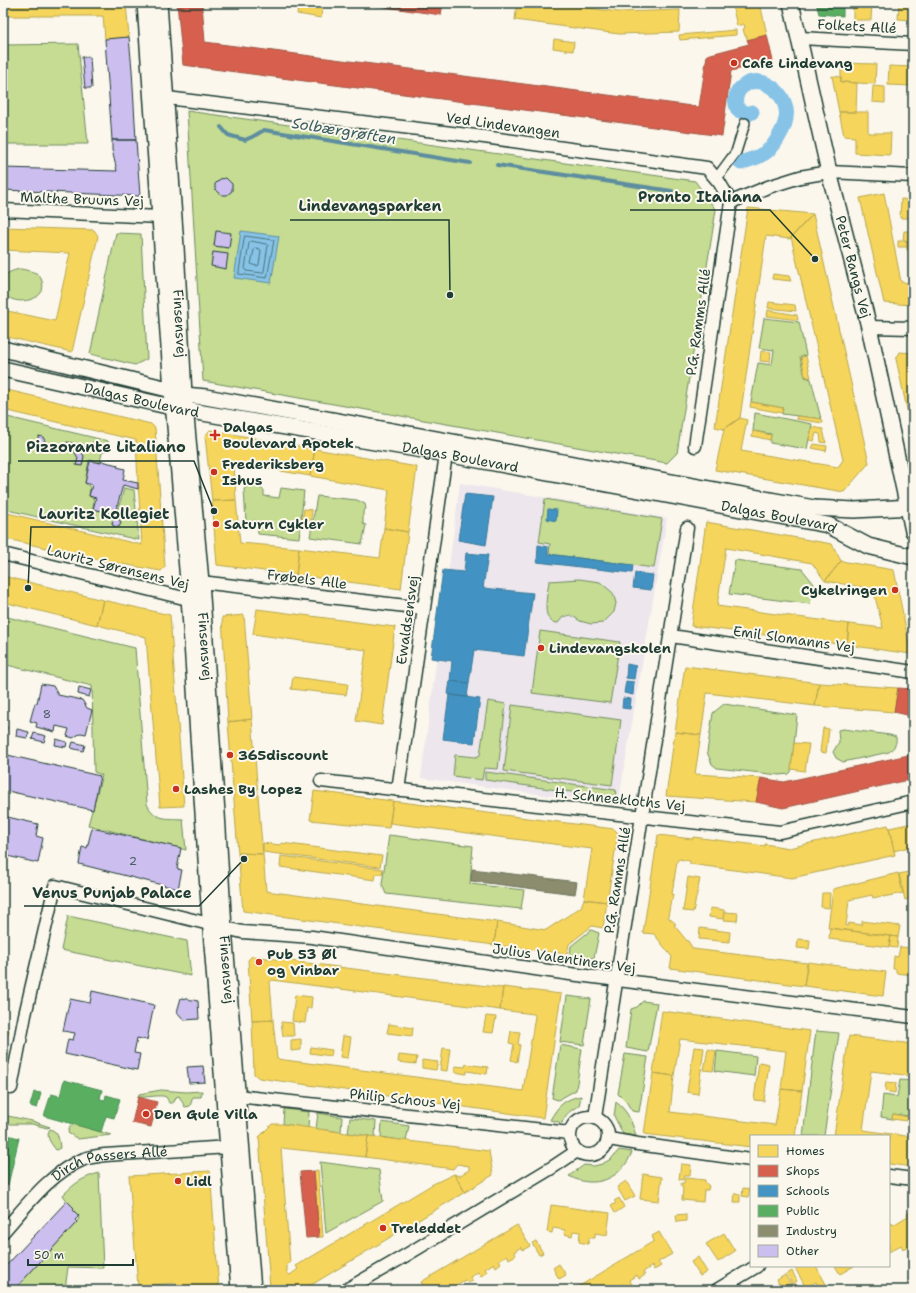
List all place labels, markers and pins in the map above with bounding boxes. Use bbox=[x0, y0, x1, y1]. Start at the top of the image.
place label: Cafe Lindevang bbox=[742, 54, 853, 72]
marker: Cafe Lindevang bbox=[729, 58, 739, 68]
callout: Pronto Italiana bbox=[630, 183, 770, 210]
callout: Lindevangsparken bbox=[290, 193, 449, 220]
place label: Dalgas Boulevard Apotek bbox=[223, 418, 354, 452]
marker: Dalgas Boulevard Apotek bbox=[210, 430, 220, 440]
callout: Pizzorante Litaliano bbox=[18, 434, 194, 461]
place label: Frederiksberg Ishus bbox=[222, 455, 324, 489]
marker: Frederiksberg Ishus bbox=[209, 467, 219, 477]
callout: Lauritz Kollegiet bbox=[31, 500, 178, 527]
place label: Saturn Cykler bbox=[224, 515, 325, 533]
marker: Saturn Cykler bbox=[211, 519, 221, 529]
place label: Cykelringen bbox=[801, 581, 887, 599]
marker: Cykelringen bbox=[890, 585, 900, 595]
place label: Lindevangskolen bbox=[549, 639, 671, 657]
marker: Lindevangskolen bbox=[536, 643, 546, 653]
place label: 365discount bbox=[238, 746, 328, 764]
marker: 365discount bbox=[225, 750, 235, 760]
place label: Lashes By Lopez bbox=[184, 780, 303, 798]
marker: Lashes By Lopez bbox=[171, 784, 181, 794]
callout: Venus Punjab Palace bbox=[24, 879, 199, 906]
place label: Pub 53 Øl og Vinbar bbox=[267, 945, 340, 979]
marker: Pub 53 Øl og Vinbar bbox=[254, 957, 264, 967]
place label: Den Gule Villa bbox=[154, 1105, 258, 1123]
marker: Den Gule Villa bbox=[141, 1109, 151, 1119]
place label: Lidl bbox=[186, 1172, 212, 1190]
marker: Lidl bbox=[173, 1176, 183, 1186]
place label: Treleddet bbox=[391, 1219, 461, 1237]
marker: Treleddet bbox=[378, 1223, 388, 1233]

